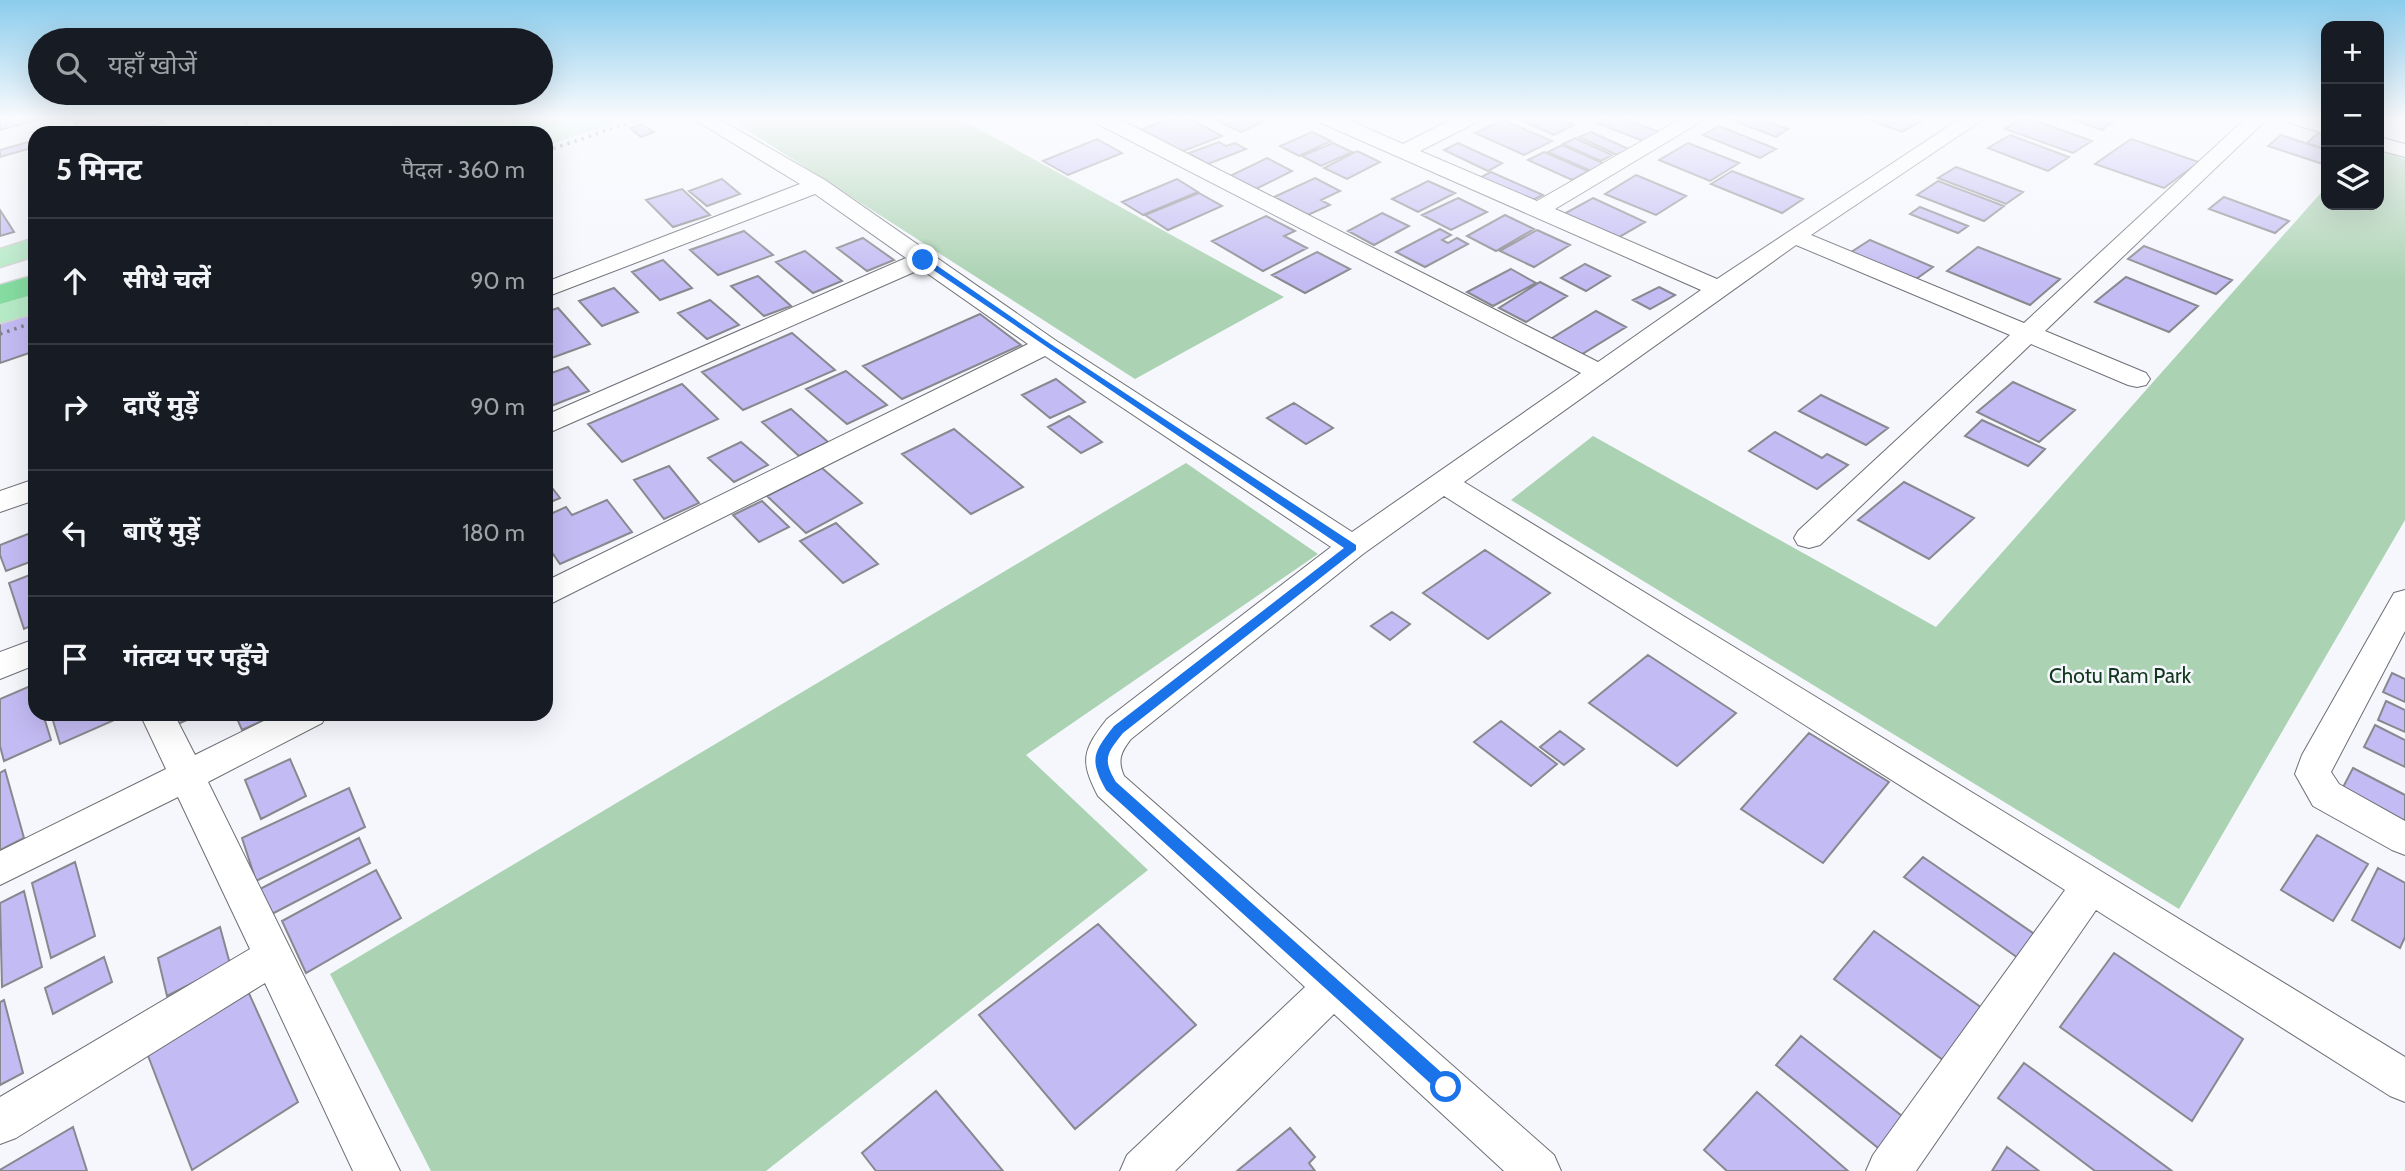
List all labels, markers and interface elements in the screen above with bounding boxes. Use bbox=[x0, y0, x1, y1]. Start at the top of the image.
map controls bbox=[2321, 21, 2384, 210]
button: + bbox=[2321, 21, 2384, 84]
search box bbox=[28, 28, 553, 105]
icon: search bbox=[52, 48, 90, 86]
text: यहाँ खोजें bbox=[108, 49, 197, 81]
button: − bbox=[2321, 84, 2384, 147]
button: layers bbox=[2321, 147, 2384, 210]
text: 5 मिनट bbox=[56, 151, 142, 188]
text: पैदल · 360 m bbox=[401, 156, 525, 184]
route end bbox=[907, 244, 938, 275]
icon: ahead bbox=[56, 262, 94, 300]
text: सीधे चलें bbox=[123, 263, 211, 295]
text: 90 m bbox=[471, 267, 525, 295]
icon: right bbox=[56, 388, 94, 426]
text: दाएँ मुड़ें bbox=[123, 389, 199, 421]
text: 90 m bbox=[471, 393, 525, 421]
icon: left bbox=[56, 514, 94, 552]
text: बाएँ मुड़ें bbox=[123, 515, 200, 547]
text: 180 m bbox=[462, 519, 525, 547]
icon: arrive bbox=[56, 640, 94, 678]
text: गंतव्य पर पहुँचे bbox=[123, 641, 268, 673]
park label: Chotu Ram Park bbox=[2049, 663, 2192, 688]
route start bbox=[1430, 1071, 1461, 1102]

